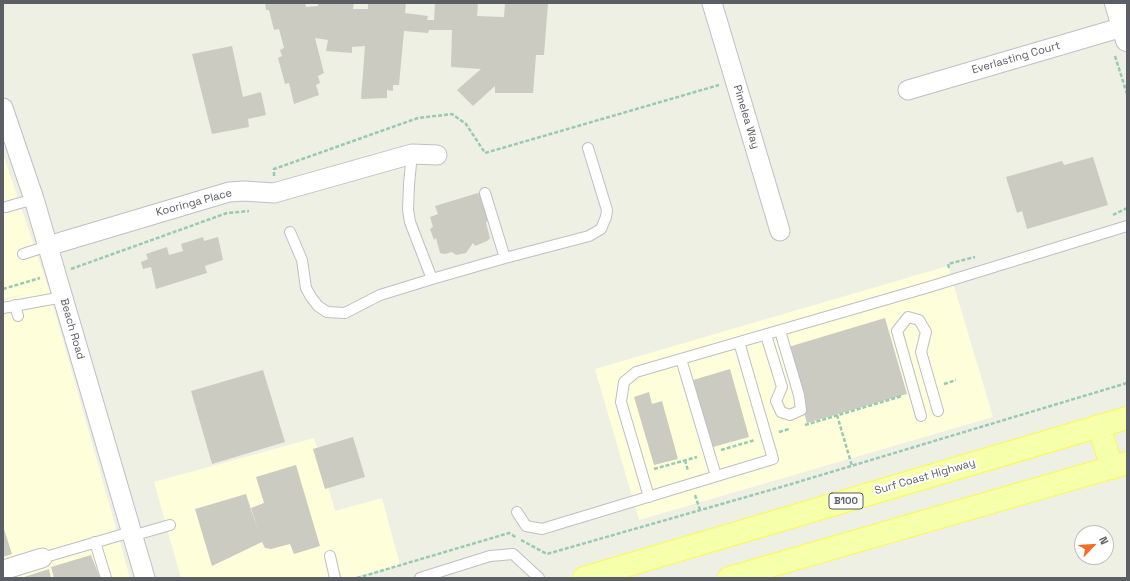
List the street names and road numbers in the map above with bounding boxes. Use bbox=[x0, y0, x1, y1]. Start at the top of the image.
street label: Everlasting Court bbox=[970, 39, 1062, 77]
street label: Pimelea Way bbox=[730, 83, 762, 151]
street label: Kooringa Place bbox=[154, 186, 234, 220]
street label: Beach Road bbox=[57, 297, 87, 361]
street label: Surf Coast Highway bbox=[873, 456, 977, 498]
road number: B100 bbox=[829, 493, 863, 509]

